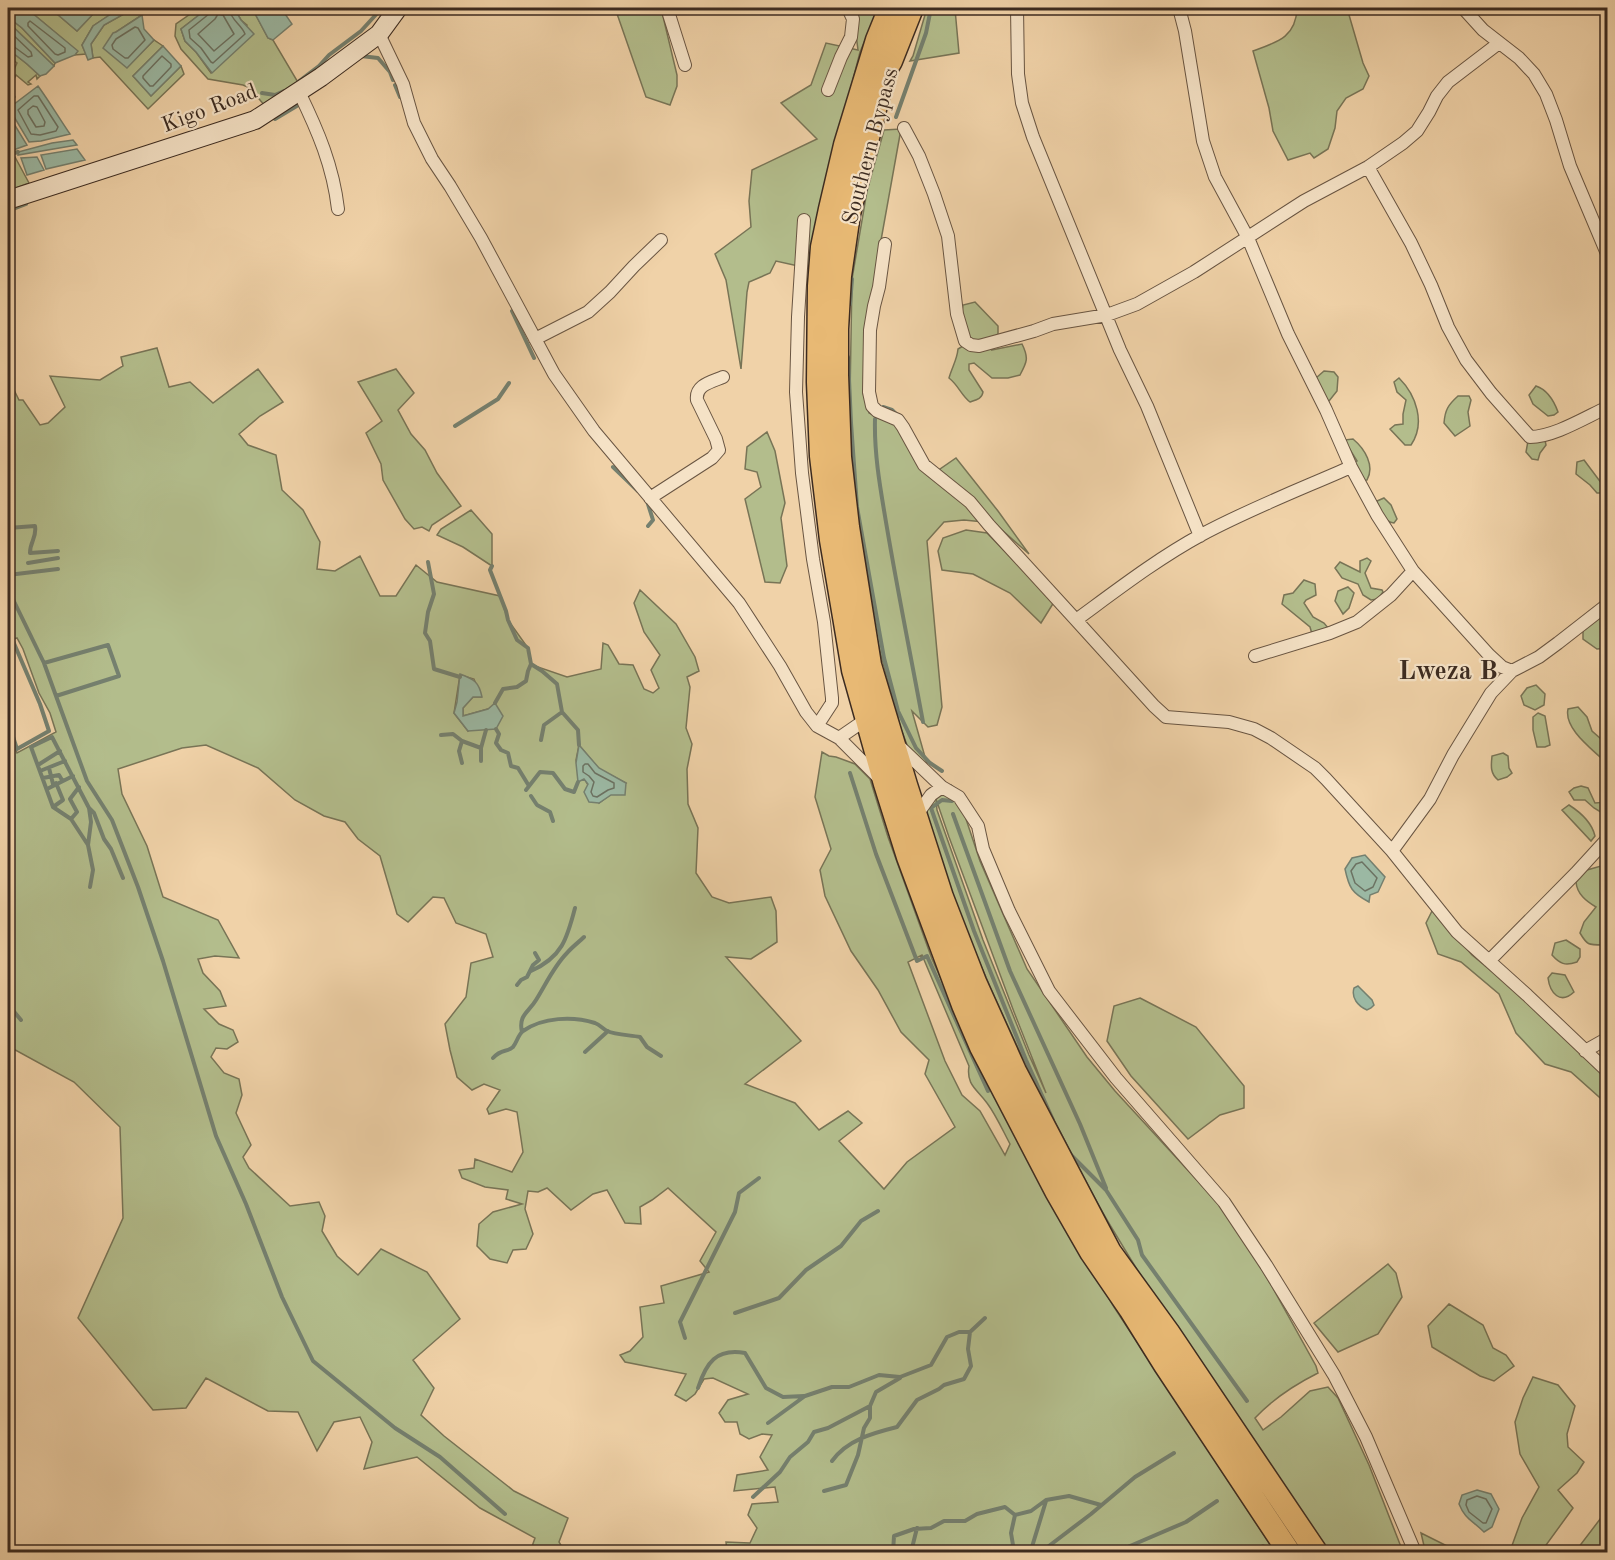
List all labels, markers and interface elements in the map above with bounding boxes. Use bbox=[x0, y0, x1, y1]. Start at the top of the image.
street label: Southern Bypass bbox=[839, 66, 902, 227]
street label: Kigo Road bbox=[159, 81, 261, 137]
district label: Lweza B bbox=[1398, 659, 1498, 685]

